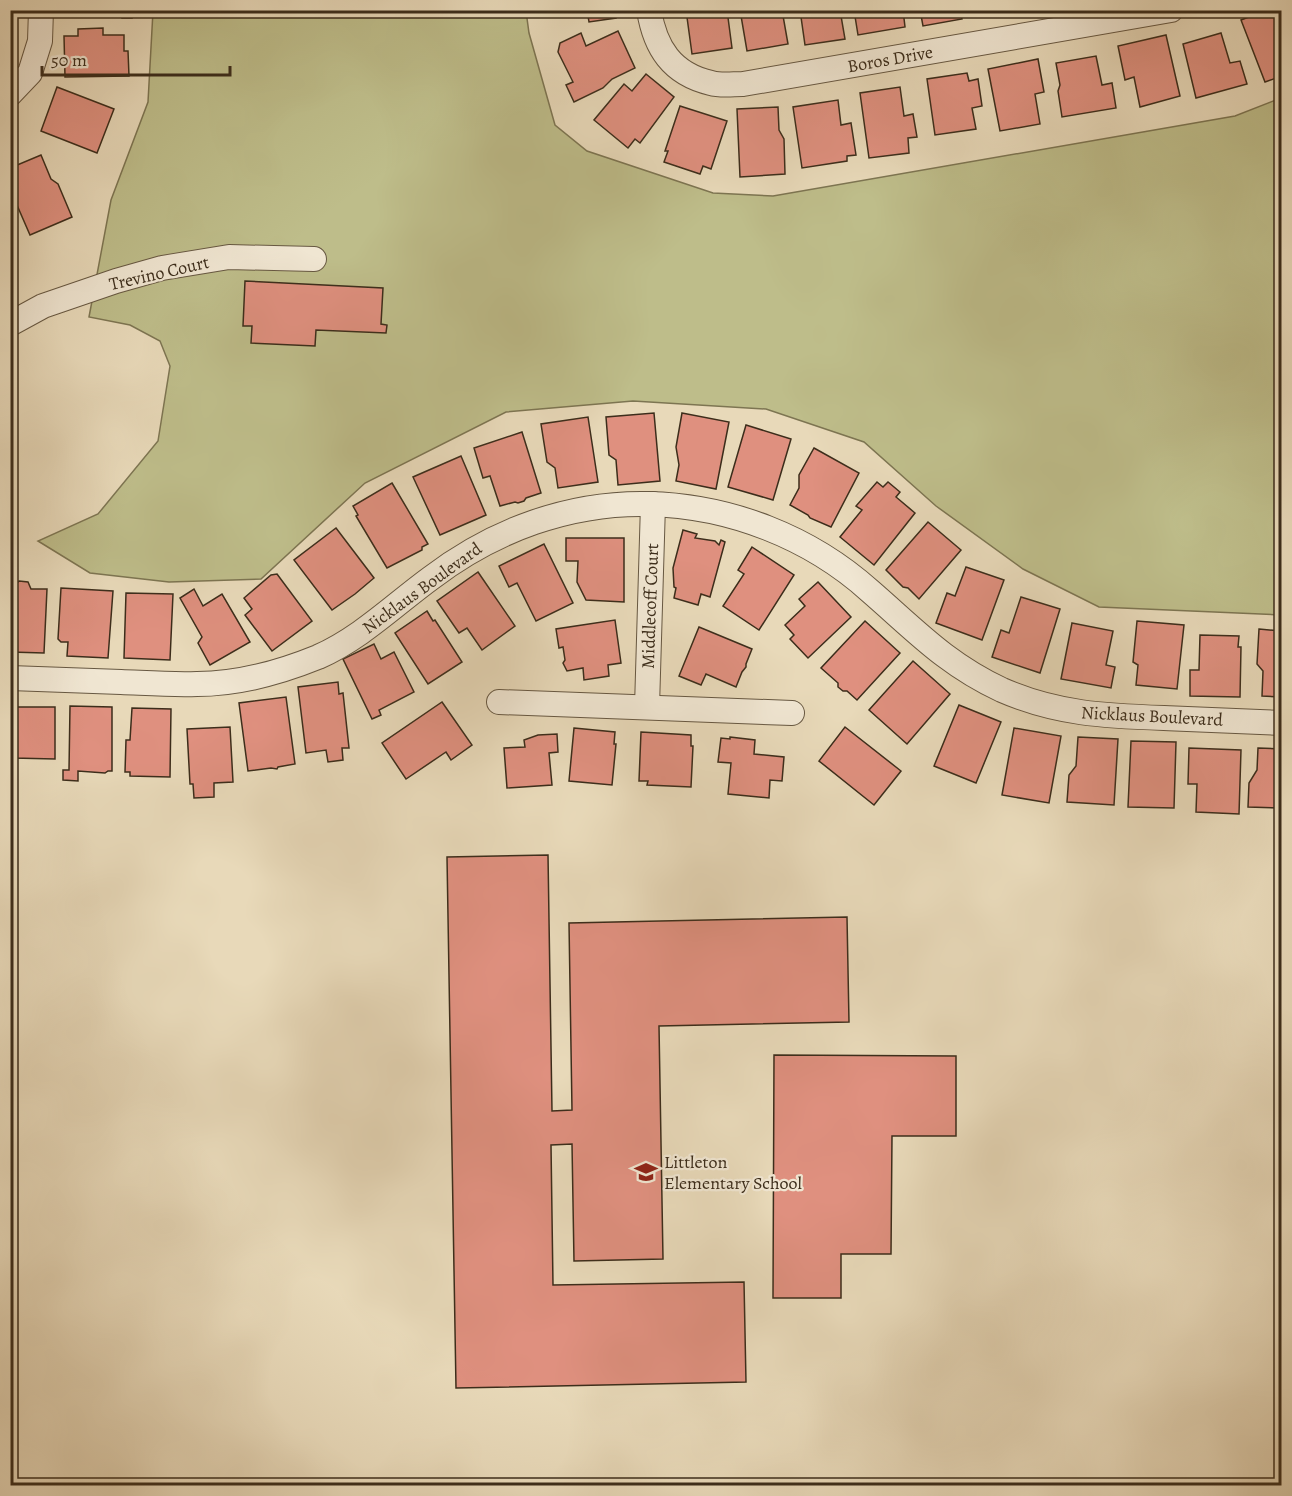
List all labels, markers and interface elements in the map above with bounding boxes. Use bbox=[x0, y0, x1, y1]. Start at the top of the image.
scale bar bbox=[42, 39, 230, 77]
street label: Boros Drive bbox=[845, 40, 935, 78]
text: 50 m bbox=[51, 48, 87, 72]
street label: Trevino Court bbox=[107, 250, 211, 296]
street label: Nicklaus Boulevard bbox=[358, 536, 487, 639]
street label: Middlecoff Court bbox=[636, 543, 664, 669]
street label: Nicklaus Boulevard bbox=[1080, 700, 1224, 732]
place label: Littleton Elementary School bbox=[664, 1150, 802, 1195]
school or university icon: Littleton Elementary School bbox=[633, 1159, 659, 1185]

